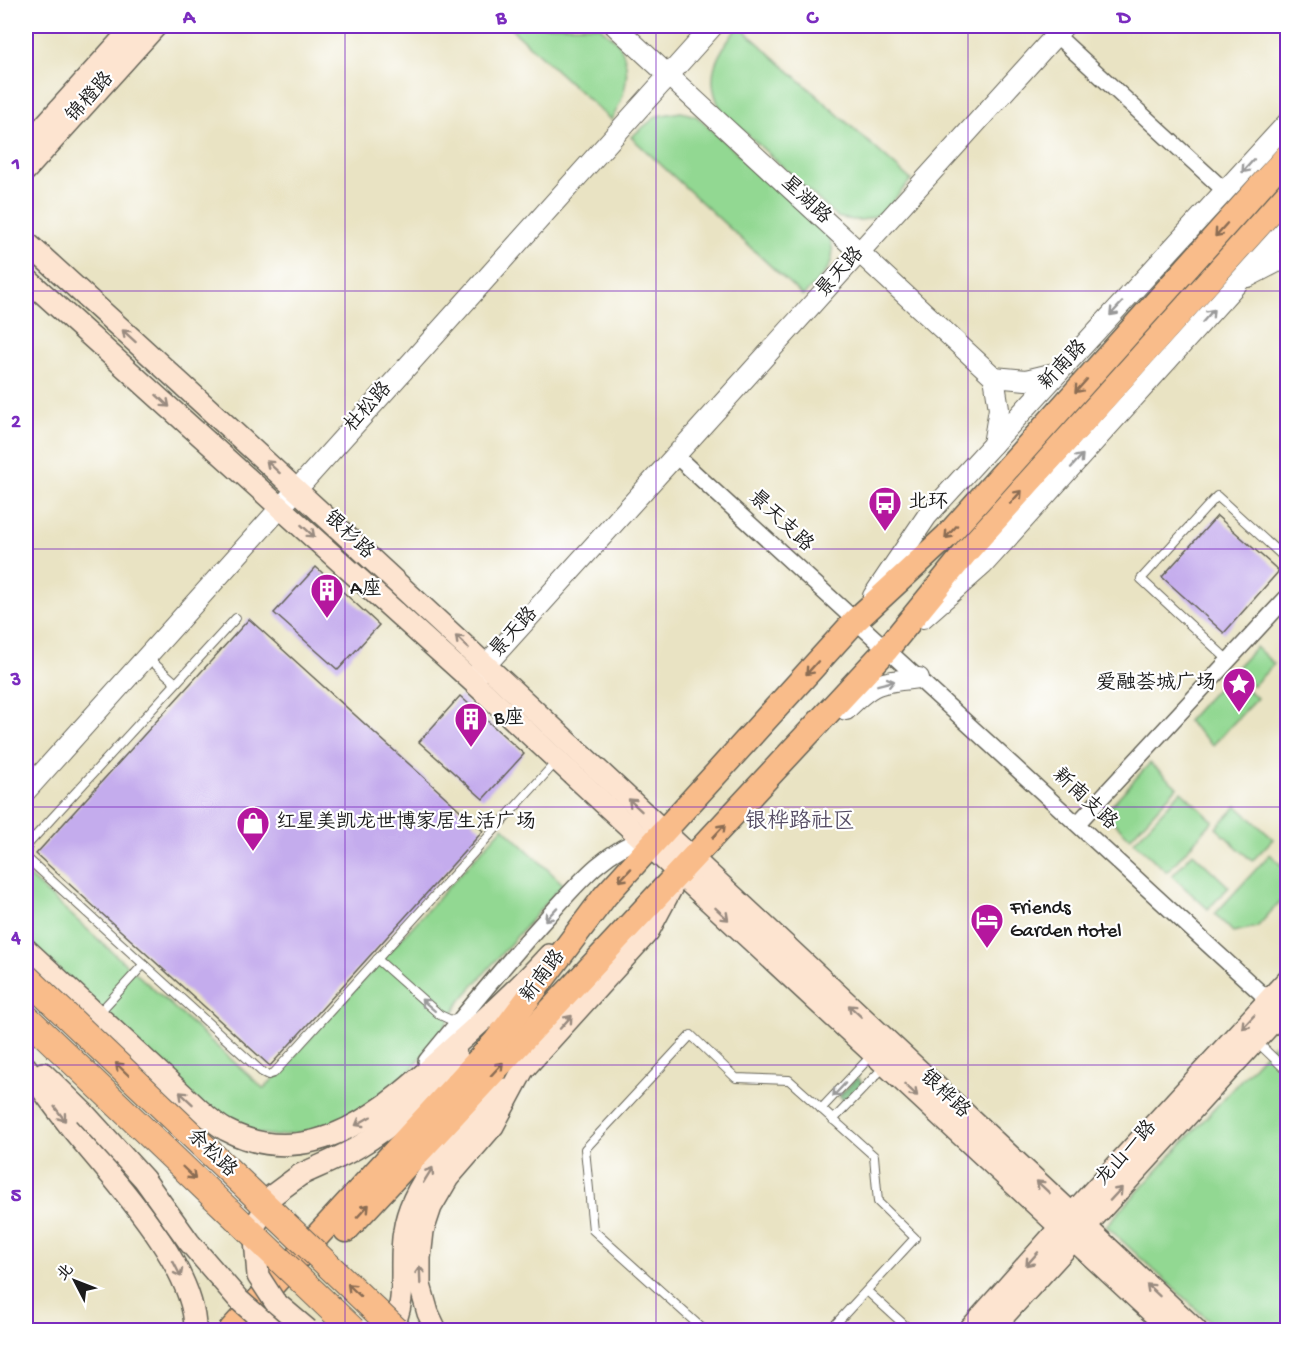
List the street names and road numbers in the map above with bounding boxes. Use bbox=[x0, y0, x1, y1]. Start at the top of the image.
street label: 锦橙路 bbox=[61, 66, 120, 128]
street label: 星湖路 bbox=[775, 171, 837, 231]
street label: 景天路 bbox=[811, 241, 870, 303]
street label: 新南路 bbox=[1034, 334, 1094, 396]
street label: 杜松路 bbox=[339, 376, 398, 438]
street label: 景天支路 bbox=[743, 485, 819, 558]
street label: 银杉路 bbox=[318, 506, 380, 566]
street label: 景天路 bbox=[485, 601, 544, 663]
street label: 新南支路 bbox=[1047, 763, 1123, 836]
street label: 新南路 bbox=[515, 944, 572, 1008]
street label: 银桦路 bbox=[914, 1065, 976, 1125]
street label: 龙山一路 bbox=[1090, 1114, 1163, 1191]
street label: 余松路 bbox=[181, 1123, 243, 1184]

